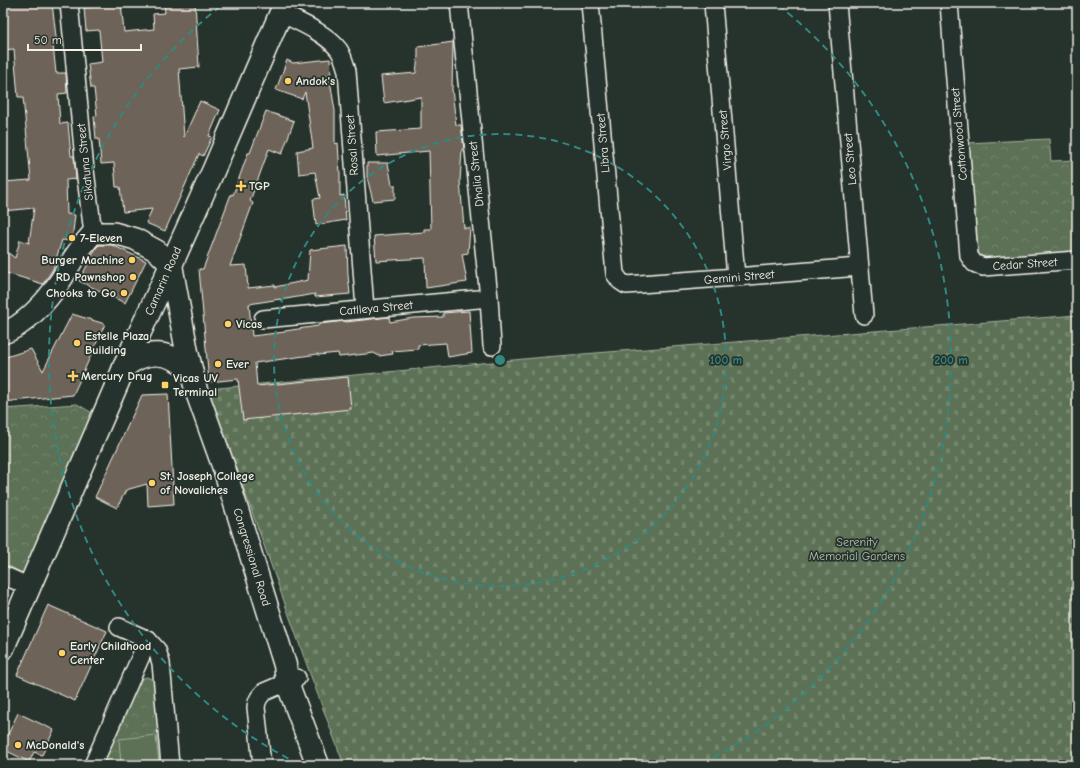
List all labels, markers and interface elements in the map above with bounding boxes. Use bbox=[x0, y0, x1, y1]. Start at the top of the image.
scale bar bbox=[28, 26, 141, 52]
text: 50 m bbox=[34, 33, 62, 47]
place label: Andok's bbox=[296, 74, 335, 88]
marker: Andok's bbox=[283, 76, 293, 86]
street label: Cottonwood Street bbox=[948, 86, 970, 181]
street label: Virgo Street bbox=[715, 109, 735, 171]
street label: Libra Street bbox=[593, 112, 613, 173]
street label: Rosal Street bbox=[343, 113, 361, 176]
street label: Sikatuna Street bbox=[74, 122, 96, 201]
street label: Leo Street bbox=[841, 132, 859, 186]
street label: Dhalia Street bbox=[466, 140, 486, 207]
place label: TGP bbox=[249, 179, 270, 193]
marker: TGP bbox=[236, 181, 246, 191]
place label: 7-Eleven bbox=[80, 231, 123, 245]
marker: 7-Eleven bbox=[67, 233, 77, 243]
street label: Camarin Road bbox=[142, 244, 184, 318]
place label: Burger Machine bbox=[41, 253, 124, 267]
marker: Burger Machine bbox=[127, 255, 137, 265]
street label: Cedar Street bbox=[992, 255, 1058, 273]
street label: Gemini Street bbox=[703, 267, 775, 287]
place label: RD Pawnshop bbox=[56, 270, 125, 284]
marker: RD Pawnshop bbox=[128, 272, 138, 282]
place label: Chooks to Go bbox=[46, 286, 116, 300]
marker: Chooks to Go bbox=[119, 288, 129, 298]
street label: Catlleya Street bbox=[339, 298, 414, 318]
place label: Vicas bbox=[236, 317, 262, 331]
marker: Vicas bbox=[223, 319, 233, 329]
place label: Estelle Plaza Building bbox=[85, 329, 149, 357]
marker: Estelle Plaza Building bbox=[72, 338, 82, 348]
centre of rings bbox=[493, 353, 507, 367]
text: 100 m bbox=[710, 353, 742, 367]
text: 200 m bbox=[934, 353, 968, 367]
place label: Ever bbox=[226, 357, 249, 371]
marker: Ever bbox=[213, 359, 223, 369]
place label: Mercury Drug bbox=[81, 369, 153, 383]
marker: Mercury Drug bbox=[68, 371, 78, 381]
place label: Vicas UV Terminal bbox=[173, 371, 219, 399]
marker: Vicas UV Terminal bbox=[160, 380, 170, 390]
place label: St. Joseph College of Novaliches bbox=[160, 469, 254, 497]
marker: St. Joseph College of Novaliches bbox=[147, 478, 157, 488]
street label: Congressional Road bbox=[230, 506, 274, 608]
park label: Serenity Memorial Gardens bbox=[809, 535, 905, 563]
place label: Early Childhood Center bbox=[70, 639, 151, 667]
marker: Early Childhood Center bbox=[57, 648, 67, 658]
place label: McDonald's bbox=[26, 738, 84, 752]
marker: McDonald's bbox=[13, 740, 23, 750]

